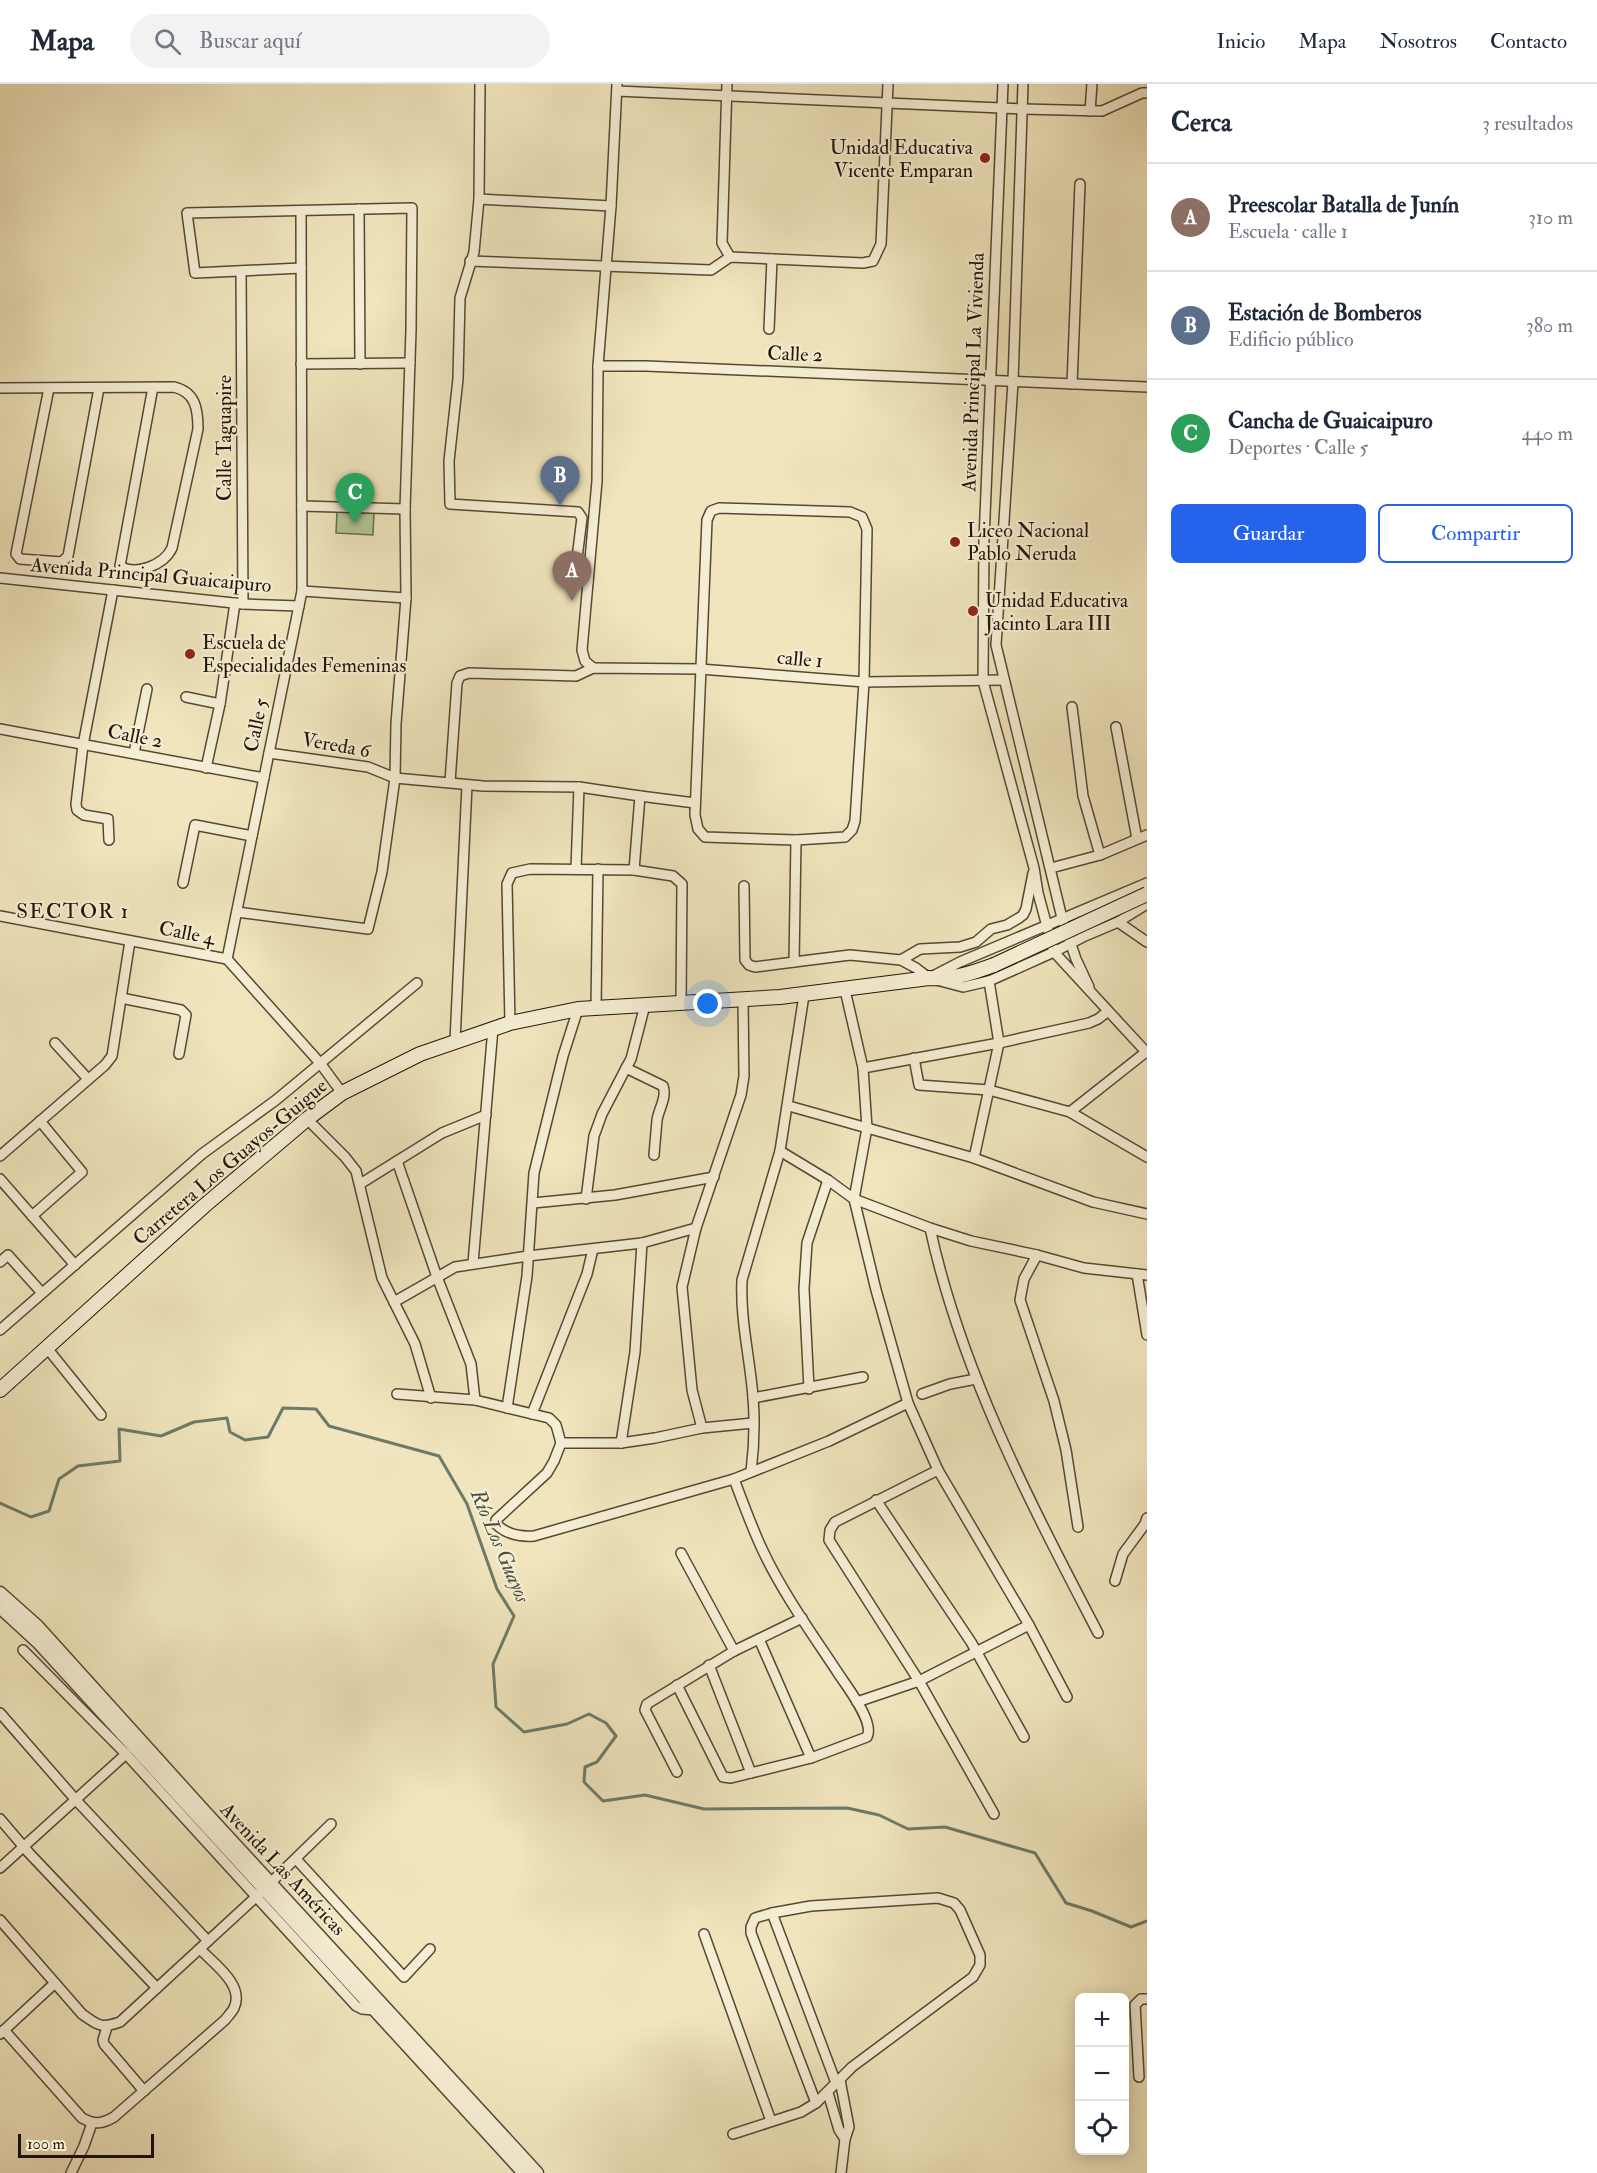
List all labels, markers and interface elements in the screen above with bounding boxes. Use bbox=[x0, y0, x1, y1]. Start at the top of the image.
search box bbox=[130, 14, 550, 68]
text: Mapa bbox=[30, 24, 94, 59]
icon: search bbox=[151, 25, 184, 58]
text: Buscar aquí bbox=[199, 27, 301, 55]
text: Inicio bbox=[1216, 28, 1265, 55]
text: Mapa bbox=[1298, 28, 1346, 55]
text: Nosotros bbox=[1379, 28, 1457, 55]
text: Contacto bbox=[1490, 28, 1567, 55]
text: Cerca bbox=[1171, 107, 1232, 139]
text: 3 resultados bbox=[1482, 111, 1573, 136]
place label: Unidad Educativa Vicente Emparan bbox=[830, 135, 974, 184]
marker: Unidad Educativa Vicente Emparan bbox=[978, 151, 992, 165]
text: Preescolar Batalla de Junín bbox=[1228, 191, 1459, 219]
text: A bbox=[1184, 205, 1197, 230]
text: 310 m bbox=[1528, 205, 1573, 230]
text: Escuela · calle 1 bbox=[1228, 219, 1348, 244]
street label: Avenida Principal La Vivienda bbox=[956, 251, 991, 493]
text: Estación de Bomberos bbox=[1228, 299, 1422, 327]
text: B bbox=[1184, 313, 1197, 338]
text: 380 m bbox=[1526, 313, 1573, 338]
text: Edificio público bbox=[1228, 327, 1354, 352]
street label: Calle 2 bbox=[767, 341, 823, 367]
street label: Calle Taguapire bbox=[212, 375, 238, 501]
text: Cancha de Guaicaipuro bbox=[1228, 407, 1433, 435]
text: C bbox=[1183, 421, 1198, 446]
text: 440 m bbox=[1521, 421, 1573, 446]
text: Deportes · Calle 5 bbox=[1228, 435, 1368, 460]
pin: B bbox=[540, 456, 580, 506]
pin: C bbox=[336, 474, 374, 523]
button: Guardar bbox=[1171, 504, 1366, 563]
button: Compartir bbox=[1378, 504, 1573, 563]
place label: Liceo Nacional Pablo Neruda bbox=[967, 518, 1089, 566]
marker: Liceo Nacional Pablo Neruda bbox=[948, 535, 962, 549]
street label: Avenida Principal Guaicaipuro bbox=[28, 552, 273, 599]
pin: A bbox=[552, 552, 592, 601]
place label: Unidad Educativa Jacinto Lara III bbox=[984, 588, 1129, 636]
marker: Unidad Educativa Jacinto Lara III bbox=[966, 604, 980, 618]
place label: Escuela de Especialidades Femeninas bbox=[202, 630, 406, 679]
street label: calle 1 bbox=[776, 645, 824, 673]
marker: Escuela de Especialidades Femeninas bbox=[183, 647, 197, 661]
street label: Calle 5 bbox=[238, 696, 274, 754]
street label: Calle 2 bbox=[105, 718, 165, 754]
street label: Vereda 6 bbox=[300, 727, 373, 763]
district label: SECTOR 1 bbox=[16, 898, 130, 925]
street label: Calle 4 bbox=[157, 915, 218, 951]
your location bbox=[693, 989, 722, 1018]
street label: Carretera Los Guayos-Guigue bbox=[128, 1073, 332, 1251]
water label: Río Los Guayos bbox=[464, 1484, 536, 1608]
street label: Avenida Las Américas bbox=[214, 1796, 351, 1941]
map controls bbox=[1075, 1993, 1129, 2155]
button: + bbox=[1075, 1993, 1129, 2047]
button: − bbox=[1075, 2047, 1129, 2101]
button: locate bbox=[1075, 2101, 1129, 2155]
scale bar bbox=[18, 2131, 154, 2158]
text: 100 m bbox=[27, 2134, 65, 2154]

